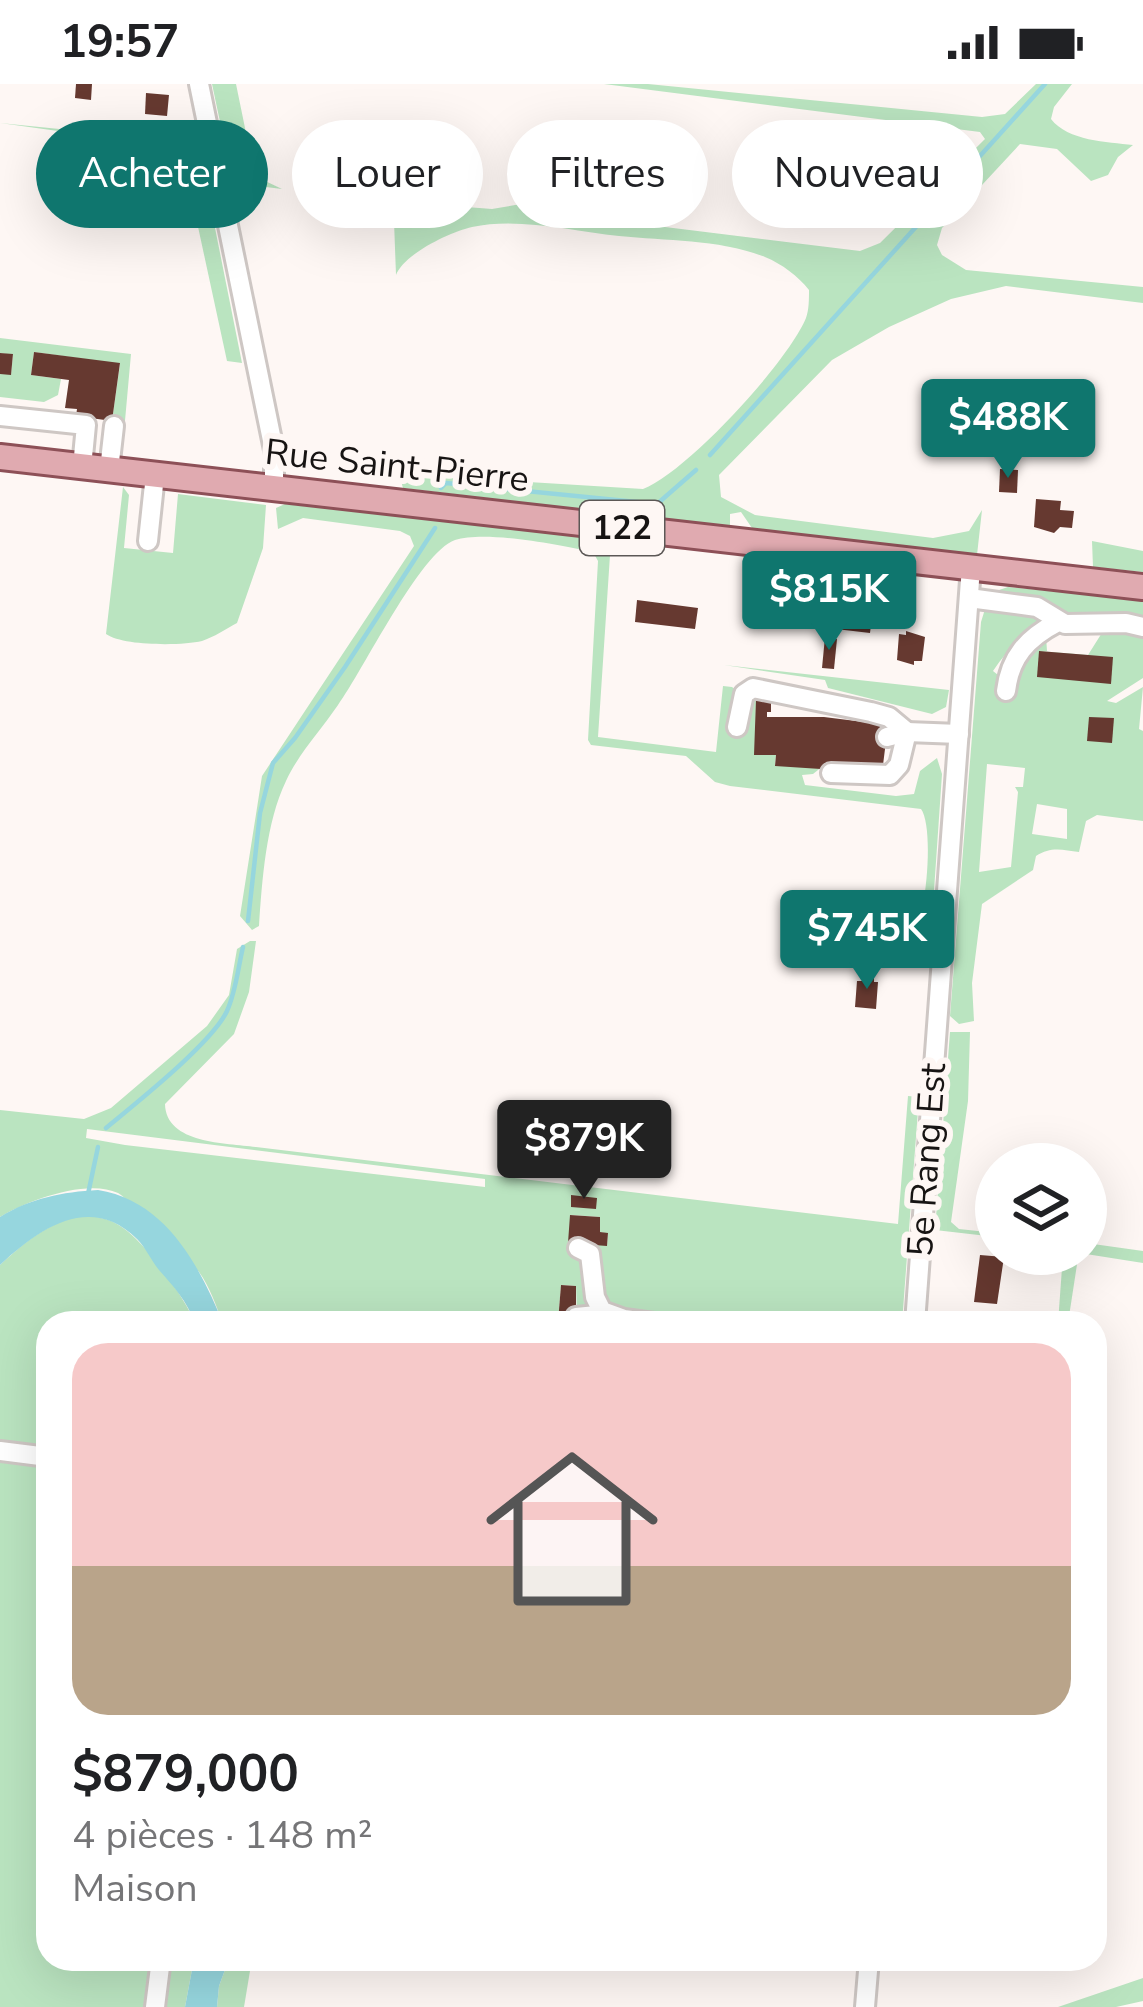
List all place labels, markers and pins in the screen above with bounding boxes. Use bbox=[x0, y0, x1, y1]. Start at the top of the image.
pin: $488K bbox=[924, 379, 1092, 481]
pin: $815K bbox=[745, 551, 913, 653]
pin: $745K bbox=[783, 890, 951, 992]
pin: $879K bbox=[500, 1100, 668, 1202]

